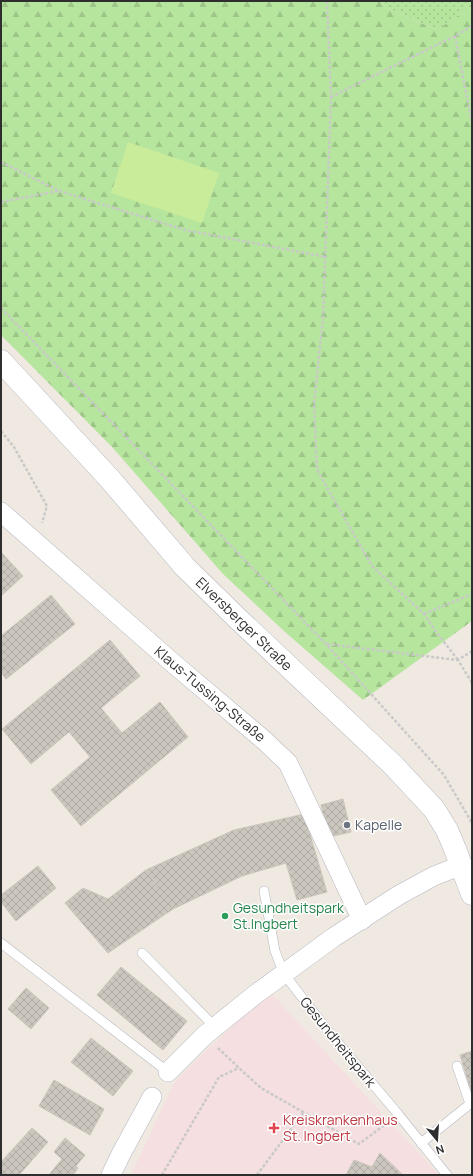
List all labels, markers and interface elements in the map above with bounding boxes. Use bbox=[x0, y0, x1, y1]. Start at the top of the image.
street label: Elversberger Straße bbox=[192, 573, 297, 675]
street label: Klaus-Tussing-Straße bbox=[151, 641, 270, 746]
place label: Kapelle bbox=[355, 815, 402, 834]
marker: Kapelle bbox=[342, 820, 352, 830]
place label: Gesundheitspark St.Ingbert bbox=[233, 898, 345, 933]
marker: Gesundheitspark St.Ingbert bbox=[220, 911, 230, 921]
street label: Gesundheitspark bbox=[296, 993, 381, 1092]
place label: Kreiskrankenhaus St. Ingbert bbox=[283, 1110, 398, 1145]
north arrow bbox=[417, 1120, 457, 1160]
marker: Kreiskrankenhaus St. Ingbert bbox=[268, 1122, 280, 1134]
text: N bbox=[434, 1142, 446, 1158]

